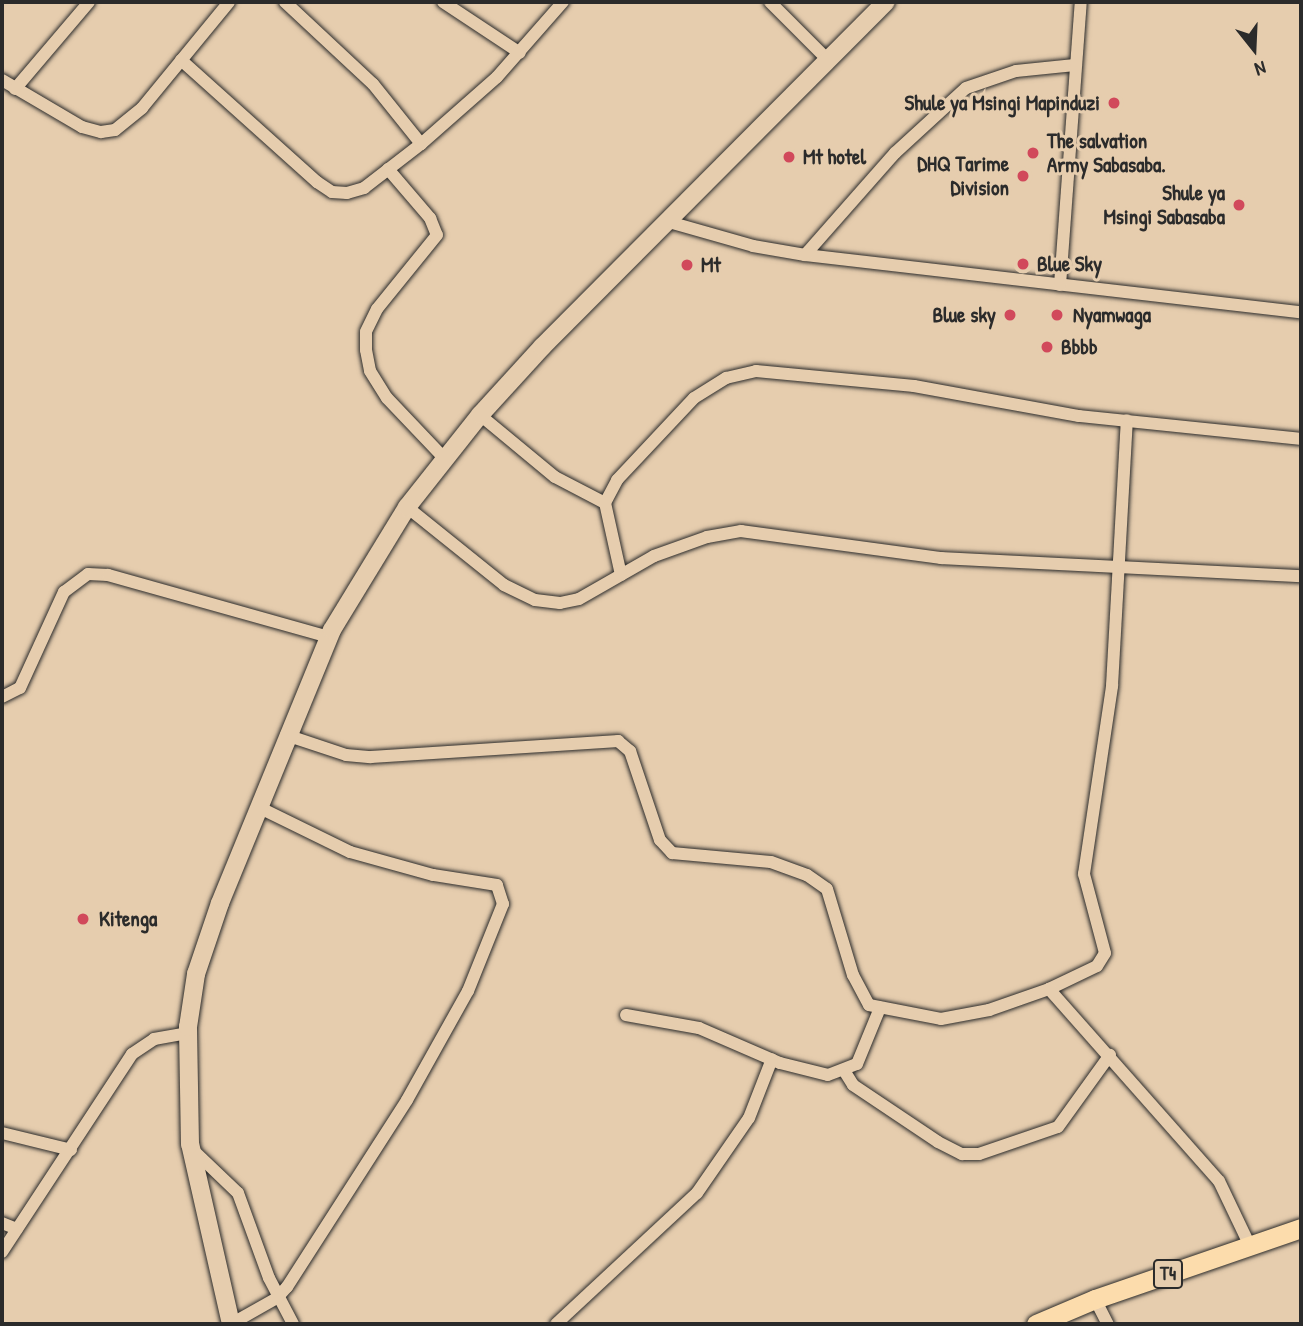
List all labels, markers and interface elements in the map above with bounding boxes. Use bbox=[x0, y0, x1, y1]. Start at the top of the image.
north arrow bbox=[1219, 14, 1289, 84]
text: N bbox=[1252, 55, 1269, 83]
place label: Shule ya Msingi Mapinduzi bbox=[905, 90, 1100, 116]
marker: Shule ya Msingi Mapinduzi bbox=[1106, 95, 1122, 111]
place label: The salvation Army Sabasaba. bbox=[1047, 128, 1166, 178]
place label: Mt hotel bbox=[803, 144, 866, 170]
marker: The salvation Army Sabasaba. bbox=[1025, 145, 1041, 161]
marker: Mt hotel bbox=[781, 149, 797, 165]
place label: DHQ Tarime Division bbox=[917, 151, 1009, 201]
marker: DHQ Tarime Division bbox=[1015, 168, 1031, 184]
place label: Shule ya Msingi Sabasaba bbox=[1103, 180, 1225, 230]
marker: Shule ya Msingi Sabasaba bbox=[1231, 197, 1247, 213]
place label: Blue Sky bbox=[1037, 251, 1102, 277]
place label: Mt bbox=[701, 252, 721, 278]
marker: Blue Sky bbox=[1015, 256, 1031, 272]
marker: Mt bbox=[679, 257, 695, 273]
place label: Blue sky bbox=[932, 302, 996, 328]
place label: Nyamwaga bbox=[1073, 302, 1151, 328]
marker: Nyamwaga bbox=[1047, 305, 1067, 325]
marker: Blue sky bbox=[1002, 307, 1018, 323]
place label: Bbbb bbox=[1061, 334, 1098, 360]
marker: Bbbb bbox=[1039, 339, 1055, 355]
place label: Kitenga bbox=[99, 906, 157, 932]
marker: Kitenga bbox=[73, 909, 93, 929]
road number: T4 bbox=[1152, 1258, 1184, 1290]

